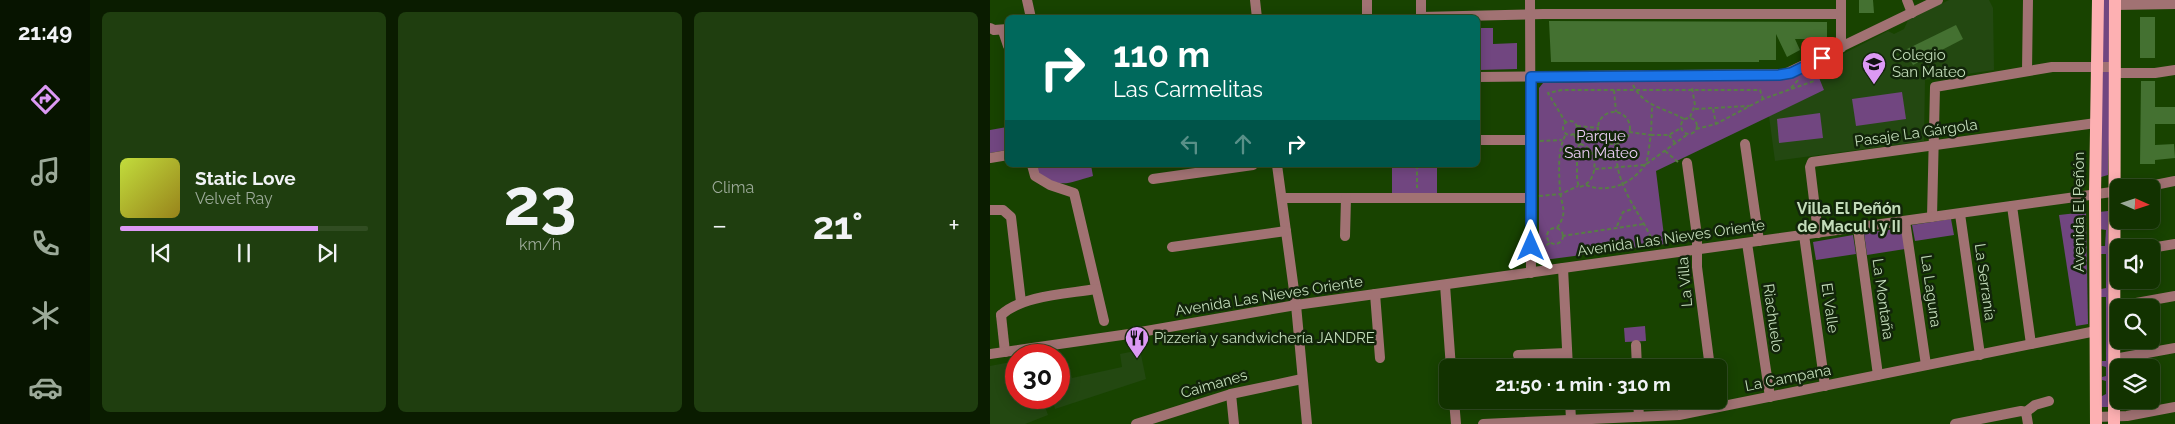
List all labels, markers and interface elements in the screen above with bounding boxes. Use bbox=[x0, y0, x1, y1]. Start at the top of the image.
text: 21:49 bbox=[18, 19, 72, 45]
text: 110 m bbox=[1113, 34, 1210, 75]
icon: right bbox=[1030, 35, 1095, 100]
pin bbox=[1801, 37, 1843, 79]
icon: arrive bbox=[1808, 44, 1836, 72]
place label: Colegio San Mateo bbox=[1892, 46, 1966, 81]
school or university icon: Colegio San Mateo bbox=[1861, 51, 1887, 85]
text: Las Carmelitas bbox=[1113, 76, 1263, 102]
icon: directions bbox=[28, 82, 63, 117]
street label: Pasaje La Gárgola bbox=[1853, 115, 1979, 151]
park label: Parque San Mateo bbox=[1564, 127, 1638, 162]
icon: left bbox=[1176, 130, 1204, 158]
icon: ahead bbox=[1229, 130, 1257, 158]
icon: right bbox=[1282, 130, 1310, 158]
street label: Avenida El Peñón bbox=[2070, 152, 2088, 272]
icon: music bbox=[28, 154, 63, 189]
text: 23 bbox=[504, 164, 576, 240]
text: Static Love bbox=[195, 167, 296, 189]
text: Clima bbox=[712, 178, 754, 197]
north arrow bbox=[2110, 179, 2160, 229]
map controls bbox=[2110, 179, 2160, 409]
text: Velvet Ray bbox=[195, 189, 273, 208]
district label: Villa El Peñón de Macul I y II bbox=[1797, 199, 1901, 236]
text: 21° bbox=[813, 203, 863, 248]
text: − bbox=[712, 209, 727, 242]
text: + bbox=[948, 209, 960, 242]
street label: Avenida Las Nieves Oriente bbox=[1576, 216, 1766, 260]
position arrow bbox=[1504, 219, 1556, 271]
icon: phone bbox=[28, 226, 63, 261]
text: km/h bbox=[519, 235, 561, 254]
icon: previous bbox=[147, 239, 175, 267]
icon: pause bbox=[230, 239, 258, 267]
icon: next bbox=[313, 239, 341, 267]
button: sound bbox=[2110, 239, 2160, 289]
street label: La Serranía bbox=[1971, 242, 1999, 322]
street label: La Laguna bbox=[1917, 254, 1945, 328]
street label: La Villa bbox=[1674, 256, 1696, 308]
street label: La Montaña bbox=[1868, 257, 1898, 341]
street label: Avenida Las Nieves Oriente bbox=[1174, 272, 1364, 320]
street label: El Valle bbox=[1818, 282, 1842, 335]
street label: Riachuelo bbox=[1759, 283, 1787, 353]
icon: climate bbox=[28, 298, 63, 333]
button: search bbox=[2110, 299, 2160, 349]
restaurant icon: Pizzería y sandwichería JANDRE bbox=[1124, 325, 1150, 359]
place label: Pizzería y sandwichería JANDRE bbox=[1154, 329, 1375, 347]
speed limit sign: 30 bbox=[1005, 344, 1070, 409]
button: layers bbox=[2110, 359, 2160, 409]
street label: La Campana bbox=[1743, 361, 1833, 395]
street label: Caimanes bbox=[1179, 366, 1249, 402]
icon: car bbox=[28, 370, 63, 405]
text: 21:50 · 1 min · 310 m bbox=[1495, 373, 1671, 395]

